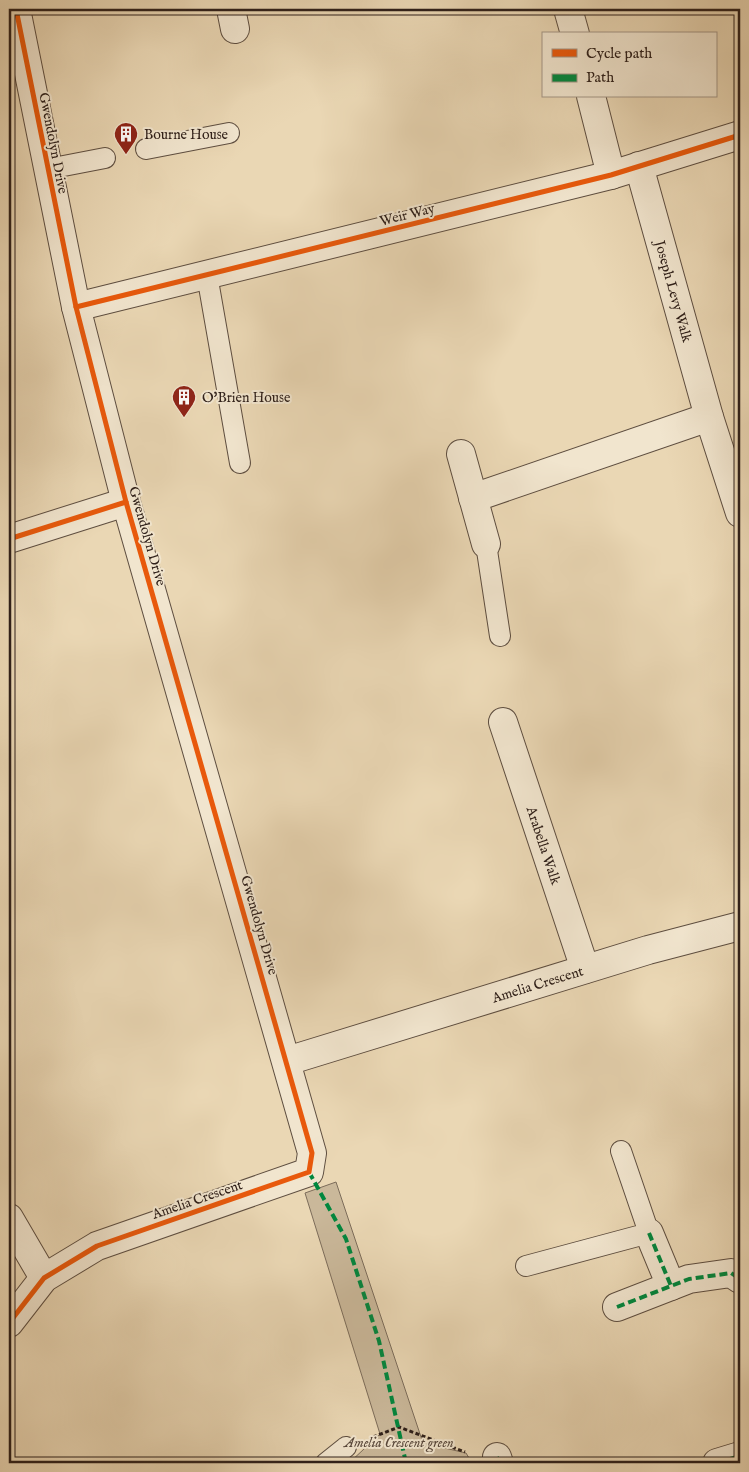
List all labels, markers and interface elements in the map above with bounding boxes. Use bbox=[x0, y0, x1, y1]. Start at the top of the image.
legend bbox=[542, 32, 716, 98]
text: Cycle path bbox=[586, 44, 652, 63]
text: Path bbox=[586, 68, 614, 87]
street label: Gwendolyn Drive bbox=[34, 91, 72, 196]
building icon: Bourne House bbox=[113, 121, 139, 155]
place label: Bourne House bbox=[144, 126, 229, 144]
street label: Weir Way bbox=[378, 199, 437, 231]
street label: Joseph Levy Walk bbox=[650, 237, 696, 345]
building icon: O'Brien House bbox=[171, 384, 197, 418]
place label: O'Brien House bbox=[202, 389, 291, 407]
street label: Gwendolyn Drive bbox=[124, 484, 170, 589]
street label: Arabella Walk bbox=[521, 803, 565, 888]
street label: Gwendolyn Drive bbox=[236, 873, 282, 978]
street label: Amelia Crescent bbox=[489, 962, 586, 1008]
street label: Amelia Crescent bbox=[149, 1176, 245, 1224]
park label: Amelia Crescent green bbox=[342, 1434, 454, 1453]

